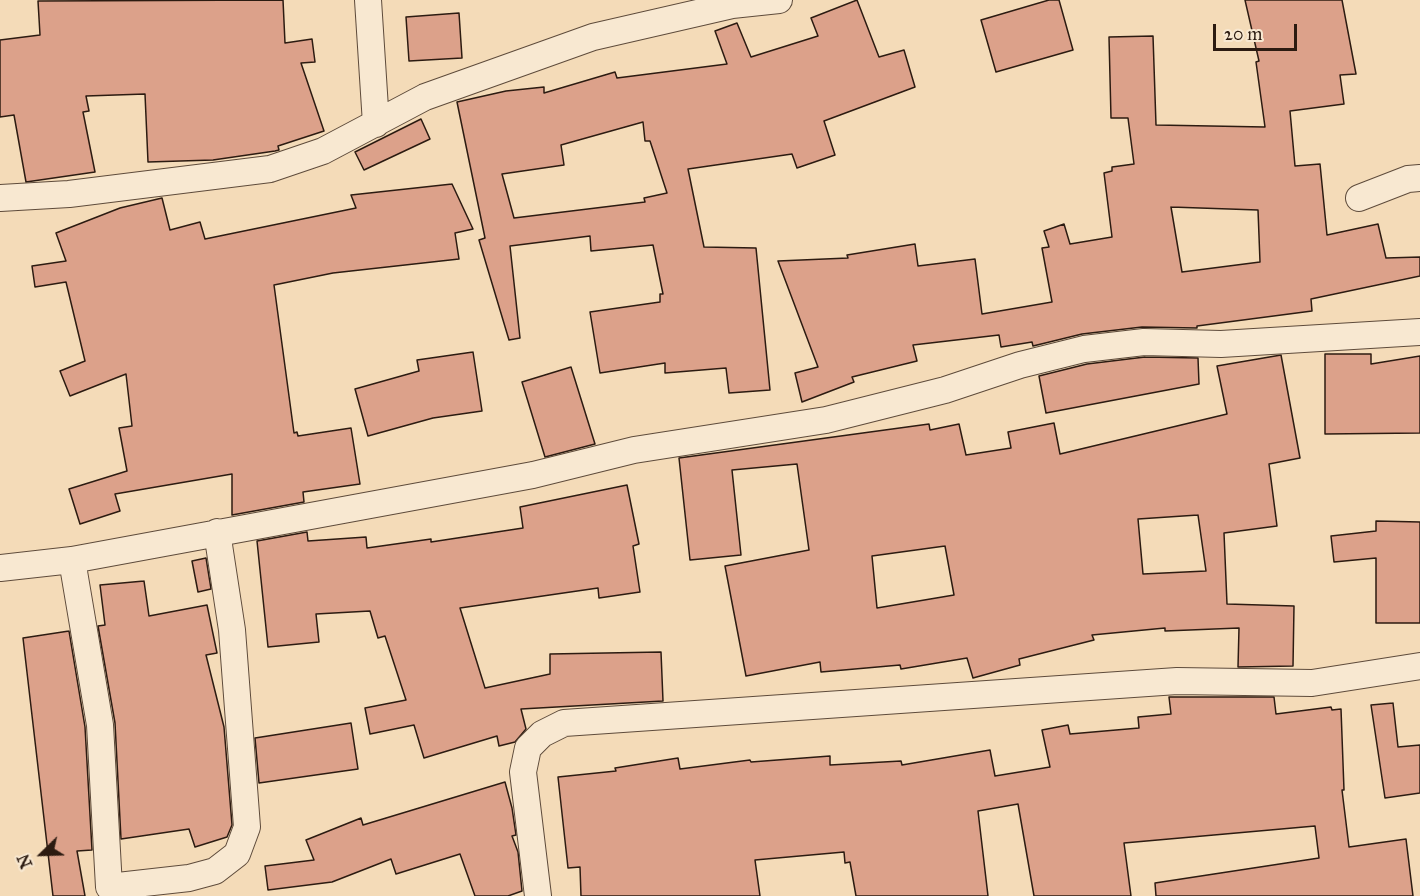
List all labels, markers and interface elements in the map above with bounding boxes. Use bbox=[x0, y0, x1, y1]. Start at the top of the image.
scale bar bbox=[1216, 12, 1300, 50]
text: 20 m bbox=[1224, 23, 1262, 45]
north arrow bbox=[12, 824, 72, 884]
text: N bbox=[14, 851, 36, 871]

